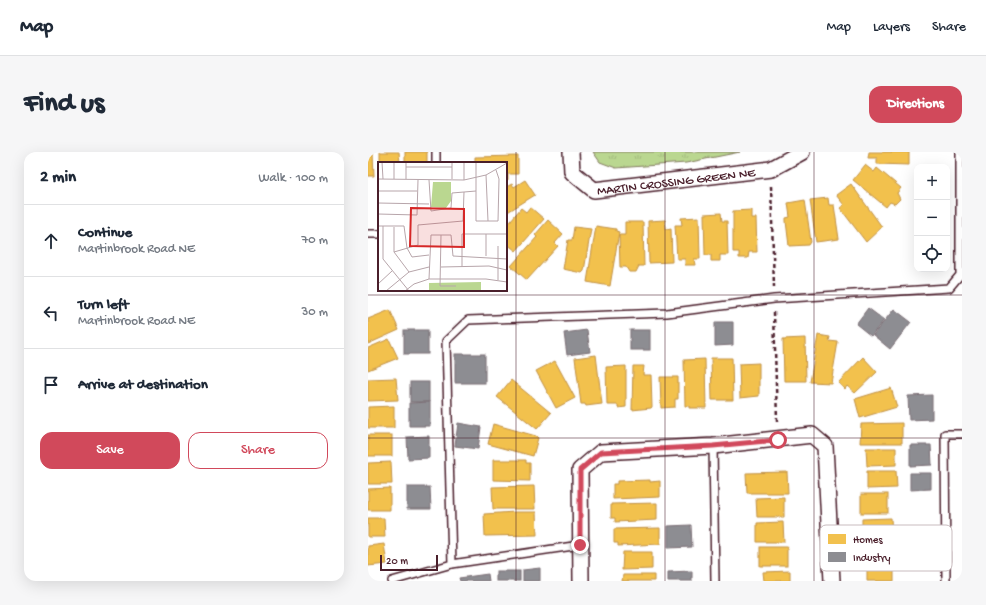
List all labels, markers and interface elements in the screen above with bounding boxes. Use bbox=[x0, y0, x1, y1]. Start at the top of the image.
text: Map bbox=[20, 16, 53, 39]
text: Map bbox=[827, 19, 851, 36]
text: Layers bbox=[873, 19, 910, 36]
text: Share bbox=[932, 19, 966, 36]
button: Directions bbox=[869, 86, 962, 123]
text: Find us bbox=[24, 88, 104, 121]
inset map bbox=[378, 162, 507, 291]
map controls bbox=[914, 164, 950, 272]
button: + bbox=[914, 164, 950, 200]
street label: MARTIN CROSSING GREEN NE bbox=[596, 166, 757, 200]
text: 2 min bbox=[40, 168, 76, 188]
text: Walk · 100 m bbox=[259, 171, 328, 186]
button: − bbox=[914, 200, 950, 236]
text: Continue bbox=[78, 224, 132, 242]
icon: ahead bbox=[40, 230, 62, 252]
text: 70 m bbox=[302, 233, 328, 248]
button: locate bbox=[914, 236, 950, 272]
text: Martinbrook Road NE bbox=[78, 242, 195, 257]
text: Turn left bbox=[78, 296, 129, 314]
icon: left bbox=[40, 302, 62, 324]
text: 30 m bbox=[302, 305, 328, 320]
text: Martinbrook Road NE bbox=[78, 314, 195, 329]
icon: arrive bbox=[40, 374, 62, 396]
text: Arrive at destination bbox=[78, 376, 208, 394]
route start bbox=[769, 431, 787, 449]
button: Save bbox=[40, 432, 180, 469]
button: Share bbox=[188, 432, 328, 469]
legend bbox=[820, 525, 952, 571]
text: Homes bbox=[853, 535, 883, 547]
route end bbox=[571, 536, 589, 554]
scale bar bbox=[380, 553, 438, 572]
text: Industry bbox=[853, 553, 891, 565]
text: 20 m bbox=[386, 556, 408, 568]

